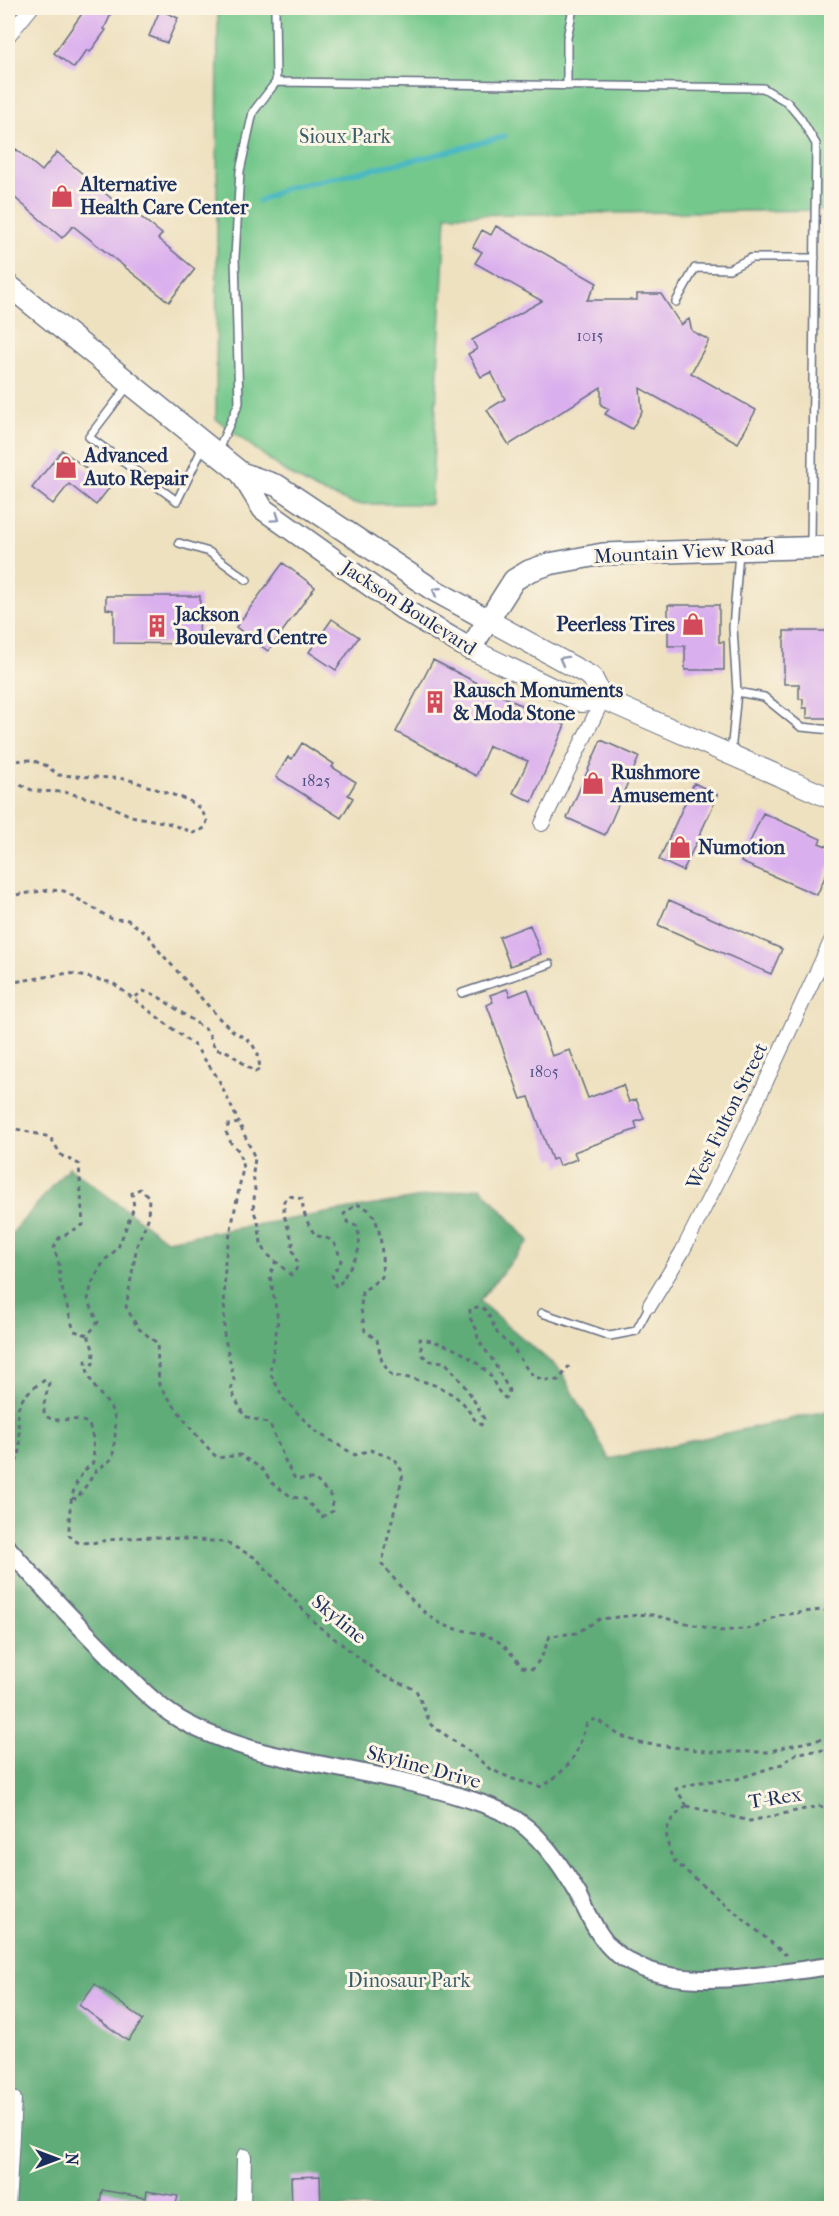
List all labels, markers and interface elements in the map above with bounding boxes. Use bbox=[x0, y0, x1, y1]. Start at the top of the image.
park label: Sioux Park bbox=[299, 125, 392, 148]
place label: Alternative Health Care Center bbox=[78, 173, 249, 219]
shop icon: Alternative Health Care Center bbox=[49, 183, 75, 209]
house number: 1015 bbox=[577, 326, 604, 345]
place label: Advanced Auto Repair bbox=[82, 444, 189, 490]
shop icon: Advanced Auto Repair bbox=[53, 454, 79, 480]
one-way arrow bbox=[269, 511, 280, 522]
street label: Mountain View Road bbox=[593, 536, 776, 568]
street label: Jackson Boulevard bbox=[336, 555, 482, 661]
one-way arrow bbox=[432, 587, 443, 599]
place label: Jackson Boulevard Centre bbox=[173, 603, 327, 649]
shop icon: Peerless Tires bbox=[680, 611, 706, 637]
building icon: Jackson Boulevard Centre bbox=[144, 613, 170, 639]
place label: Peerless Tires bbox=[556, 613, 676, 636]
one-way arrow bbox=[559, 656, 569, 668]
place label: Rausch Monuments & Moda Stone bbox=[453, 679, 624, 725]
building icon: Rausch Monuments & Moda Stone bbox=[422, 689, 448, 715]
place label: Rushmore Amusement bbox=[609, 761, 715, 807]
shop icon: Rushmore Amusement bbox=[580, 770, 606, 796]
house number: 1825 bbox=[302, 771, 331, 790]
shop icon: Numotion bbox=[667, 834, 693, 860]
place label: Numotion bbox=[698, 836, 786, 859]
street label: West Fulton Street bbox=[681, 1039, 772, 1194]
house number: 1805 bbox=[529, 1062, 559, 1081]
street label: Skyline bbox=[307, 1590, 371, 1648]
street label: Skyline Drive bbox=[364, 1741, 484, 1793]
street label: T-Rex bbox=[747, 1782, 804, 1814]
park label: Dinosaur Park bbox=[347, 1969, 471, 1992]
north arrow bbox=[27, 2129, 87, 2189]
text: N bbox=[62, 2153, 81, 2166]

